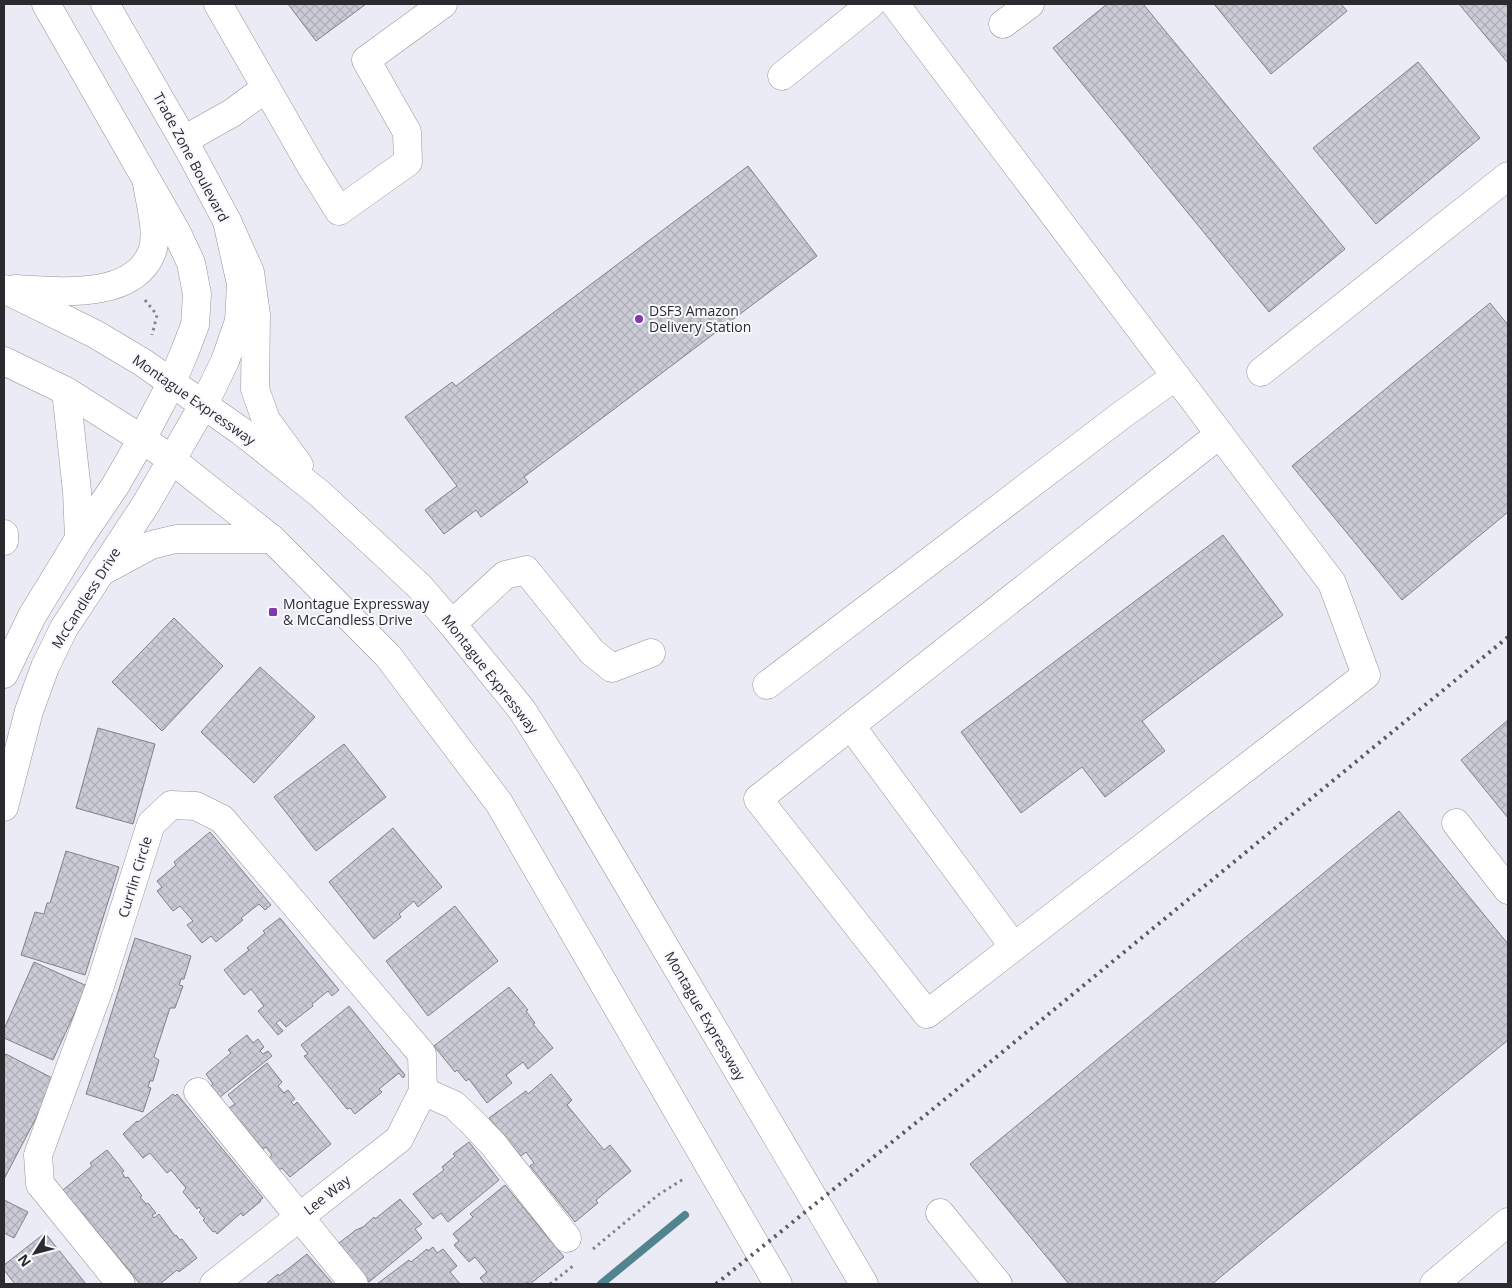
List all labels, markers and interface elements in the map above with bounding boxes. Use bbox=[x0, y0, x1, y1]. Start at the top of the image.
street label: Trade Zone Boulevard bbox=[149, 89, 234, 225]
place label: DSF3 Amazon Delivery Station bbox=[649, 301, 751, 336]
marker: DSF3 Amazon Delivery Station bbox=[633, 313, 645, 325]
street label: Montague Expressway bbox=[129, 350, 260, 450]
street label: McCandless Drive bbox=[47, 544, 124, 652]
place label: Montague Expressway & McCandless Drive bbox=[283, 594, 430, 629]
marker: Montague Expressway & McCandless Drive bbox=[267, 606, 279, 618]
street label: Montague Expressway bbox=[438, 610, 544, 738]
street label: Currlin Circle bbox=[113, 834, 156, 920]
street label: Montague Expressway bbox=[661, 948, 751, 1085]
street label: Lee Way bbox=[299, 1170, 355, 1219]
north arrow bbox=[10, 1228, 60, 1278]
text: N bbox=[13, 1251, 35, 1271]

